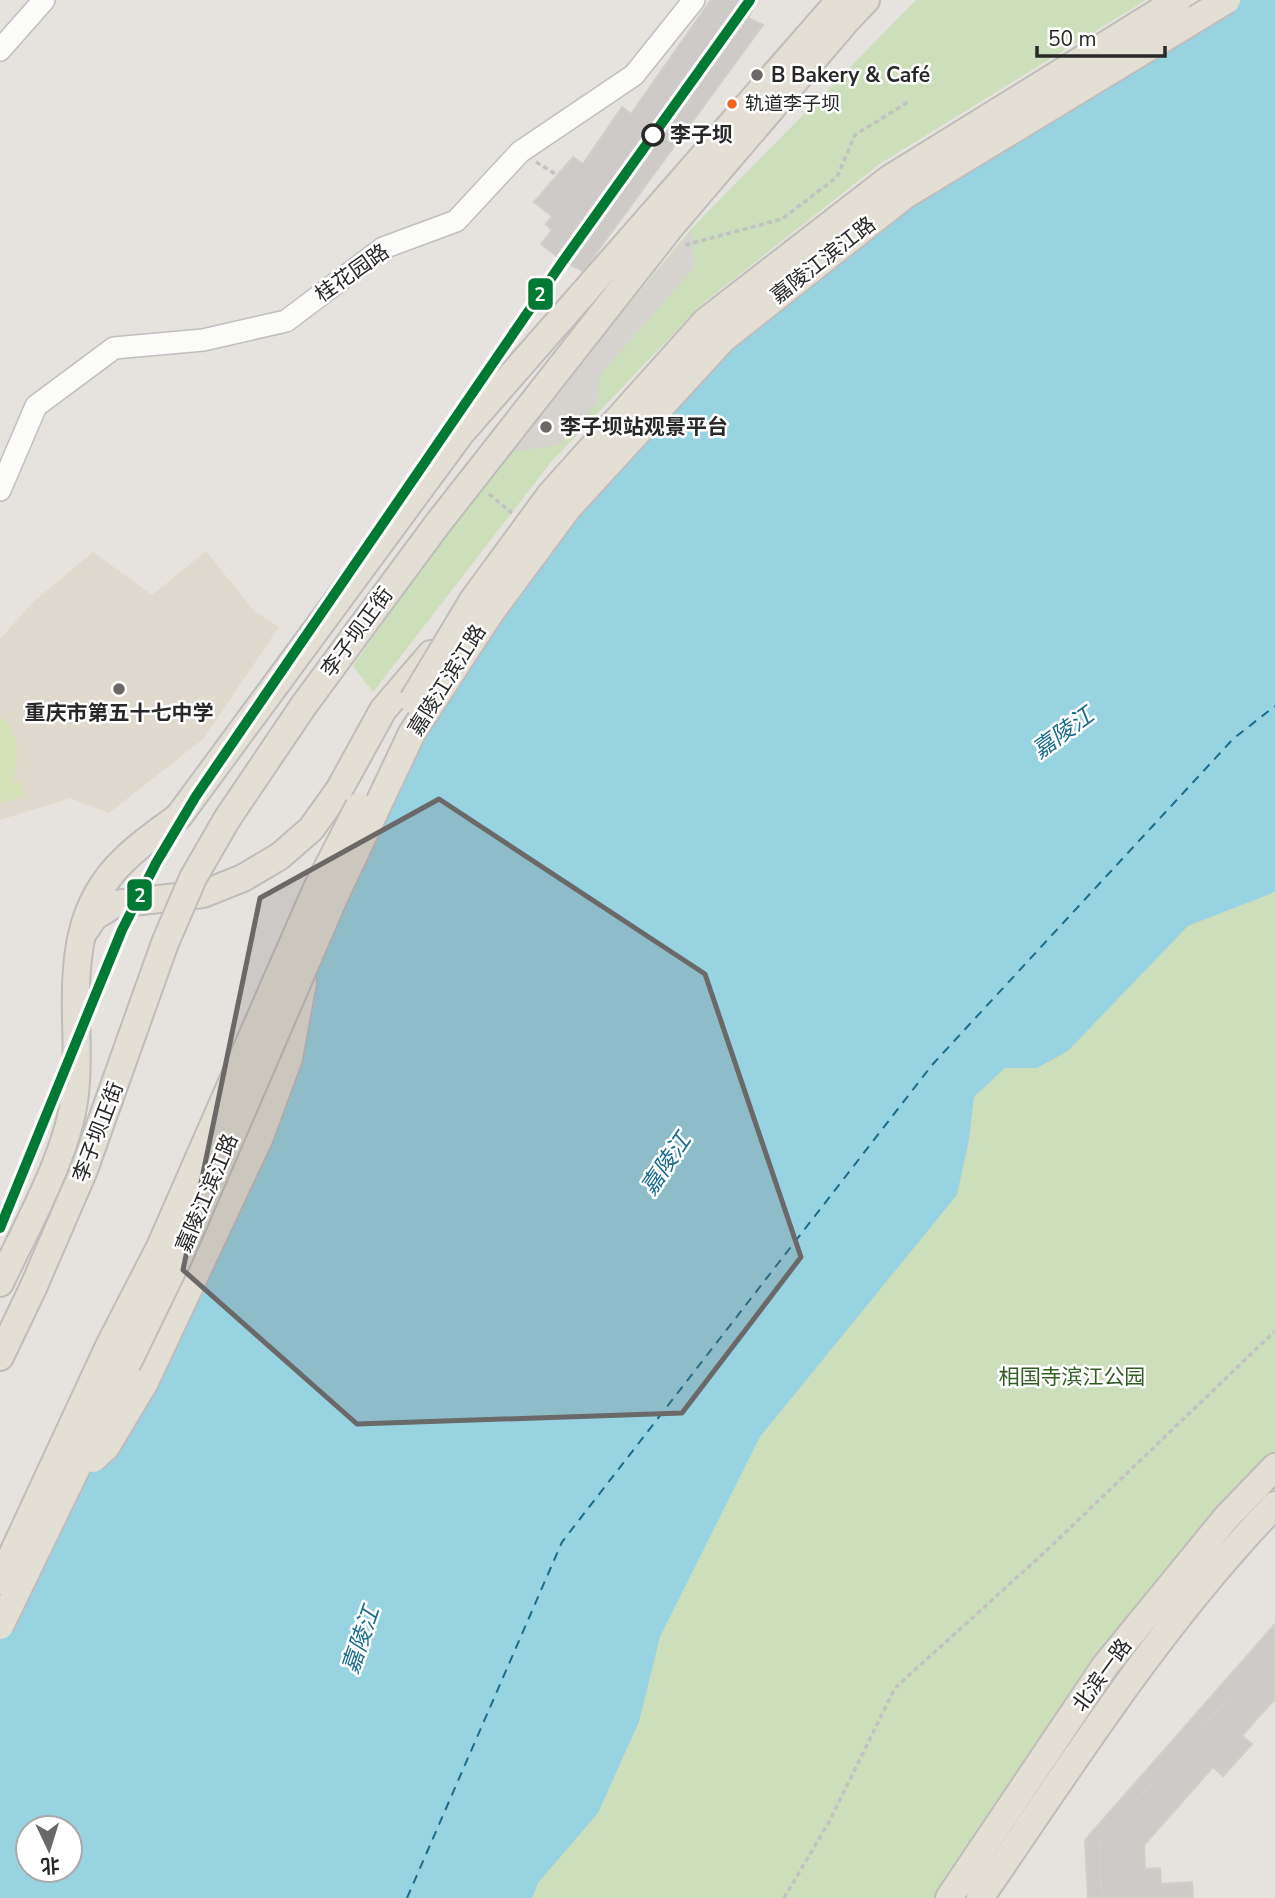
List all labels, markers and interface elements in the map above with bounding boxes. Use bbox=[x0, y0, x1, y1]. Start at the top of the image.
scale bar bbox=[1037, 14, 1165, 58]
text: 50 m bbox=[1048, 25, 1097, 53]
place label: B Bakery & Café bbox=[771, 61, 930, 89]
marker: B Bakery & Café bbox=[749, 67, 765, 83]
place label: 轨道李子坝 bbox=[745, 91, 840, 117]
marker: 轨道李子坝 bbox=[725, 97, 739, 111]
place label: 李子坝 bbox=[670, 121, 733, 149]
marker: 李子坝 bbox=[642, 124, 664, 146]
street label: 嘉陵江滨江路 bbox=[765, 210, 881, 310]
street label: 桂花园路 bbox=[310, 237, 394, 309]
line badge: 2 bbox=[527, 277, 554, 311]
text: 2 bbox=[534, 282, 546, 308]
place label: 李子坝站观景平台 bbox=[560, 413, 728, 441]
marker: 李子坝站观景平台 bbox=[538, 419, 554, 435]
street label: 李子坝正街 bbox=[315, 581, 399, 683]
street label: 嘉陵江滨江路 bbox=[402, 619, 492, 741]
marker: 重庆市第五十七中学 bbox=[111, 681, 127, 697]
water label: 嘉陵江 bbox=[1026, 698, 1102, 766]
place label: 重庆市第五十七中学 bbox=[25, 699, 214, 727]
line badge: 2 bbox=[126, 878, 153, 912]
text: 2 bbox=[134, 883, 146, 909]
street label: 李子坝正街 bbox=[66, 1078, 130, 1186]
water label: 嘉陵江 bbox=[634, 1124, 700, 1201]
street label: 嘉陵江滨江路 bbox=[169, 1130, 245, 1256]
park label: 相国寺滨江公园 bbox=[999, 1363, 1146, 1391]
water label: 嘉陵江 bbox=[335, 1599, 388, 1678]
street label: 北滨一路 bbox=[1066, 1633, 1138, 1717]
north arrow bbox=[14, 1814, 84, 1884]
text: 北 bbox=[40, 1851, 61, 1879]

